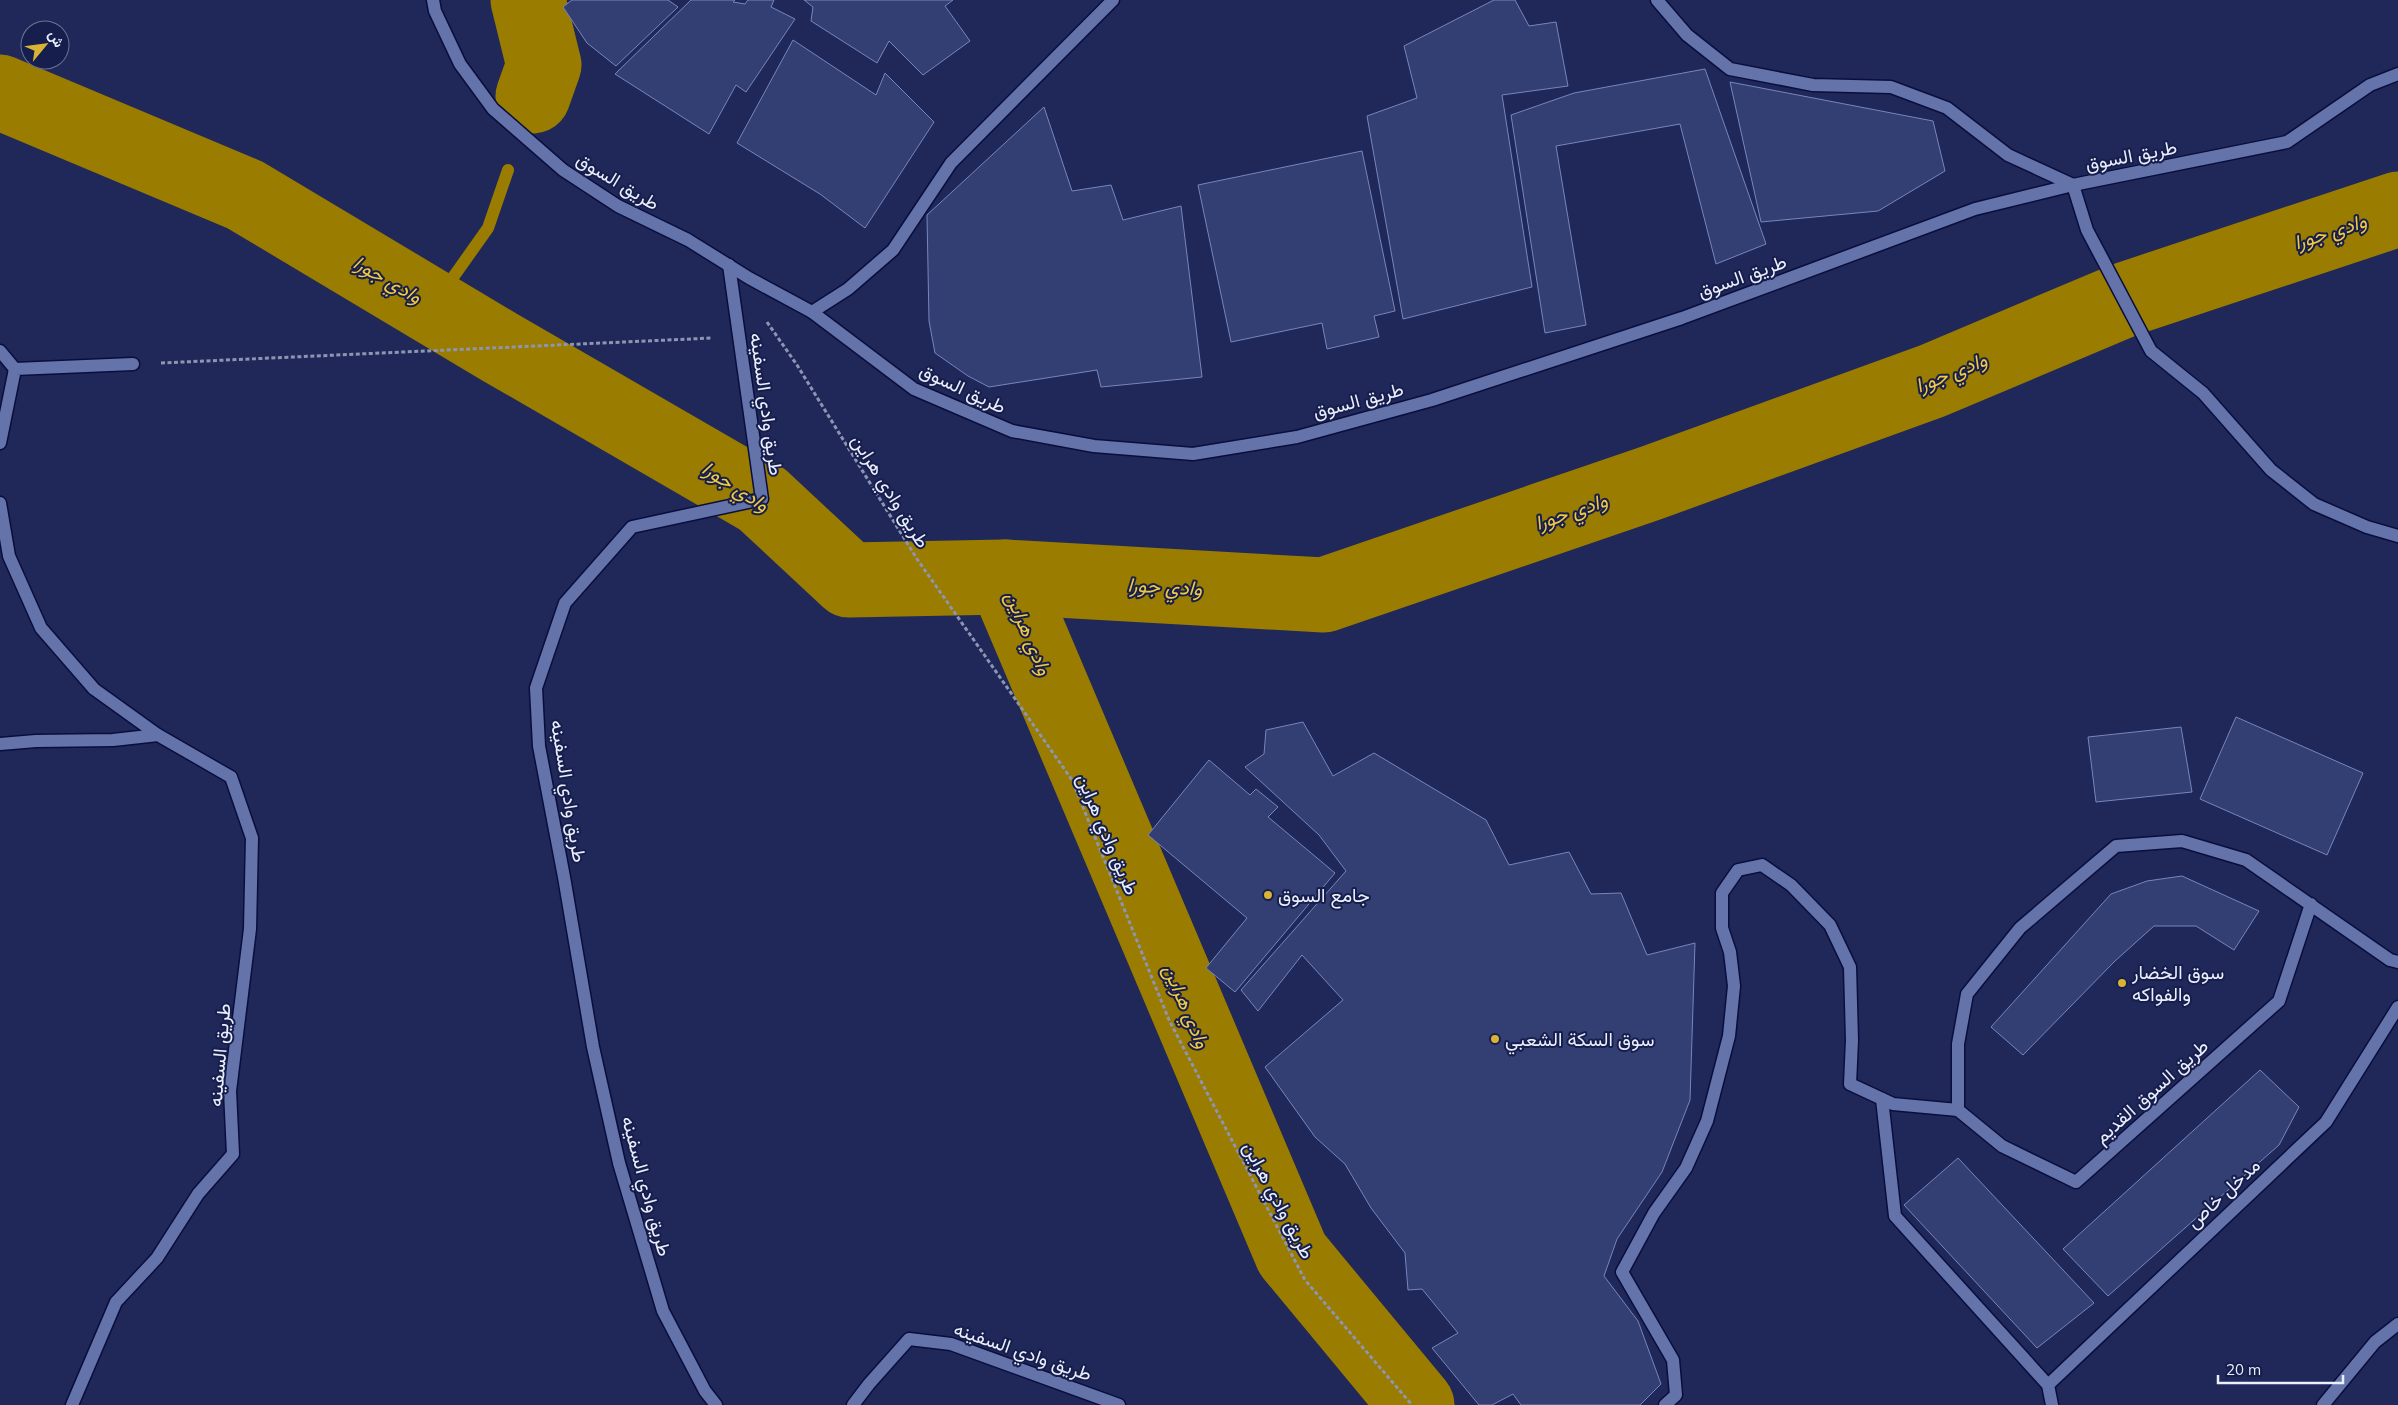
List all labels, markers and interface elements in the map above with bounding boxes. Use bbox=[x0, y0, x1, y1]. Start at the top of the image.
north arrow bbox=[20, 20, 70, 70]
text: ش bbox=[44, 27, 68, 51]
street label: طريق السوق bbox=[2083, 134, 2179, 176]
street label: طريق السوق bbox=[572, 147, 664, 215]
water label: وادي جورا bbox=[2291, 208, 2371, 258]
water label: وادي جورا bbox=[347, 249, 427, 312]
street label: طريق السوق bbox=[1694, 249, 1790, 303]
street label: طريق وادي السفينه bbox=[741, 331, 789, 478]
water label: وادي جورا bbox=[1912, 346, 1992, 401]
street label: طريق السوق bbox=[916, 358, 1010, 418]
street label: طريق السوق bbox=[1310, 376, 1406, 424]
street label: طريق وادي هراين bbox=[843, 430, 935, 554]
water label: وادي جورا bbox=[696, 455, 774, 520]
water label: وادي جورا bbox=[1532, 487, 1612, 539]
water label: وادي جورا bbox=[1127, 572, 1203, 604]
water label: وادي هراين bbox=[996, 587, 1058, 680]
street label: طريق وادي السفينه bbox=[542, 718, 592, 865]
street label: طريق وادي هراين bbox=[1068, 770, 1144, 900]
place label: جامع السوق bbox=[1278, 883, 1370, 909]
marker: جامع السوق bbox=[1262, 889, 1274, 901]
water label: وادي هراين bbox=[1154, 960, 1216, 1053]
place label: سوق الخضار والفواكه bbox=[2131, 960, 2224, 1006]
marker: سوق الخضار والفواكه bbox=[2116, 977, 2128, 989]
street label: طريق السفينه bbox=[203, 1002, 235, 1108]
place label: سوق السكة الشعبي bbox=[1505, 1027, 1654, 1055]
marker: سوق السكة الشعبي bbox=[1489, 1033, 1501, 1045]
street label: طريق السوق القديم bbox=[2089, 1034, 2214, 1149]
street label: طريق وادي السفينه bbox=[613, 1113, 677, 1260]
street label: طريق وادي هراين bbox=[1234, 1137, 1320, 1265]
street label: مدخل خاص bbox=[2181, 1153, 2265, 1233]
street label: طريق وادي السفينه bbox=[950, 1316, 1095, 1390]
scale bar bbox=[2218, 1352, 2343, 1384]
text: 20 m bbox=[2226, 1360, 2261, 1379]

